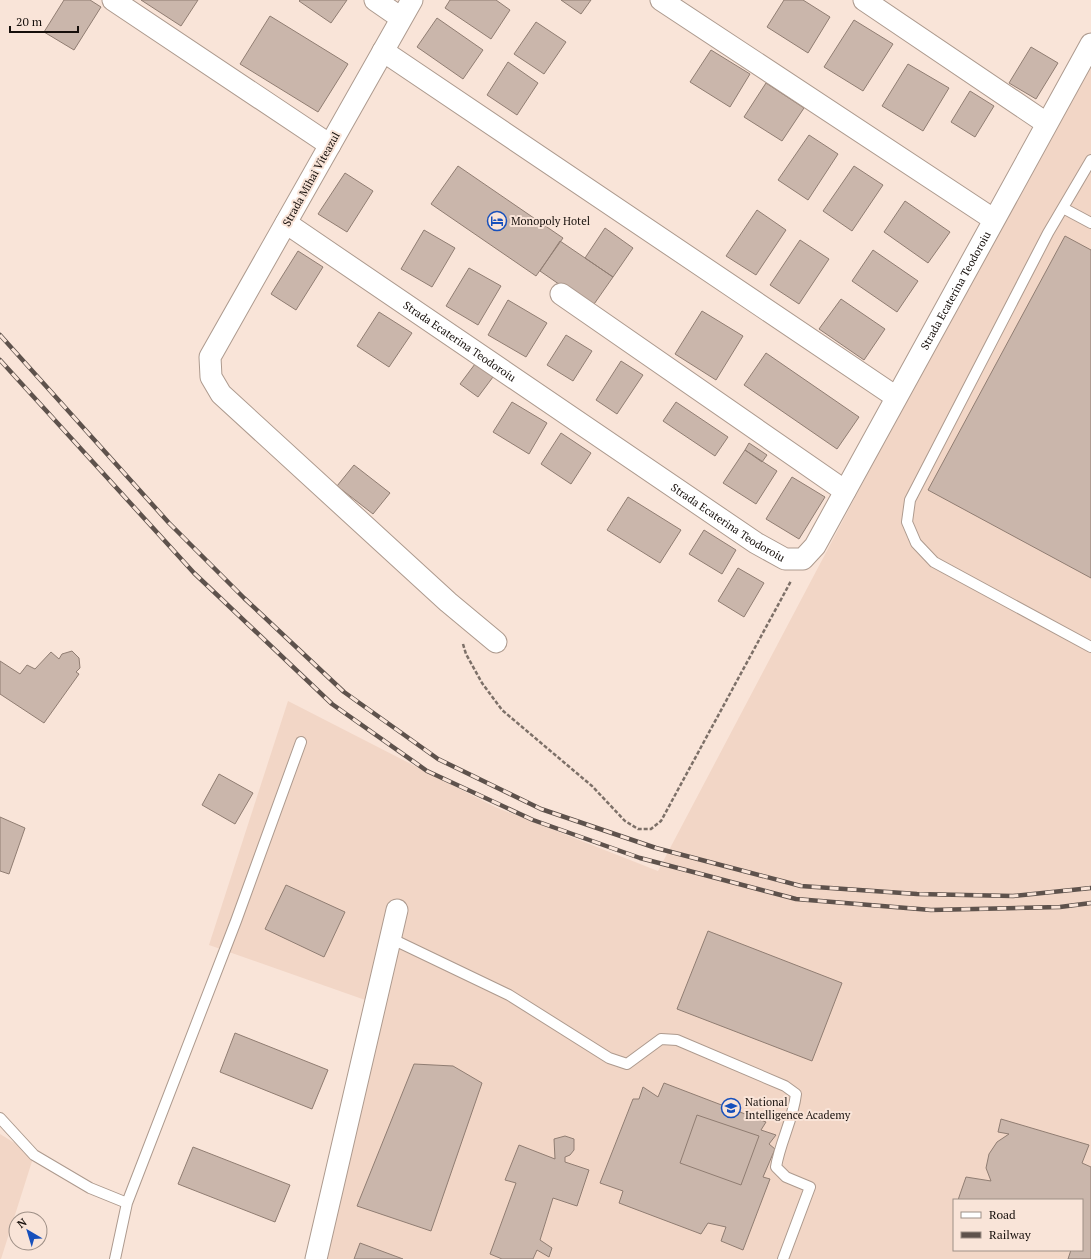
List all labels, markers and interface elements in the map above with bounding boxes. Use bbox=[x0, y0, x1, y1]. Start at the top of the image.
scale bar bbox=[10, 8, 78, 34]
text: 20 m bbox=[16, 14, 43, 29]
street label: Strada Mihai Viteazul bbox=[279, 129, 343, 229]
hotel icon: Monopoly Hotel bbox=[486, 210, 508, 232]
place label: Monopoly Hotel bbox=[511, 214, 590, 228]
street label: Strada Ecaterina Teodoroiu bbox=[917, 228, 994, 352]
street label: Strada Ecaterina Teodoroiu bbox=[401, 298, 519, 385]
street label: Strada Ecaterina Teodoroiu bbox=[668, 480, 788, 565]
place label: National Intelligence Academy bbox=[745, 1095, 851, 1122]
school or university icon: National Intelligence Academy bbox=[720, 1097, 742, 1119]
legend bbox=[953, 1199, 1083, 1251]
text: Road bbox=[989, 1207, 1016, 1222]
north arrow bbox=[8, 1211, 48, 1251]
text: N bbox=[14, 1215, 30, 1231]
text: Railway bbox=[989, 1227, 1032, 1242]

